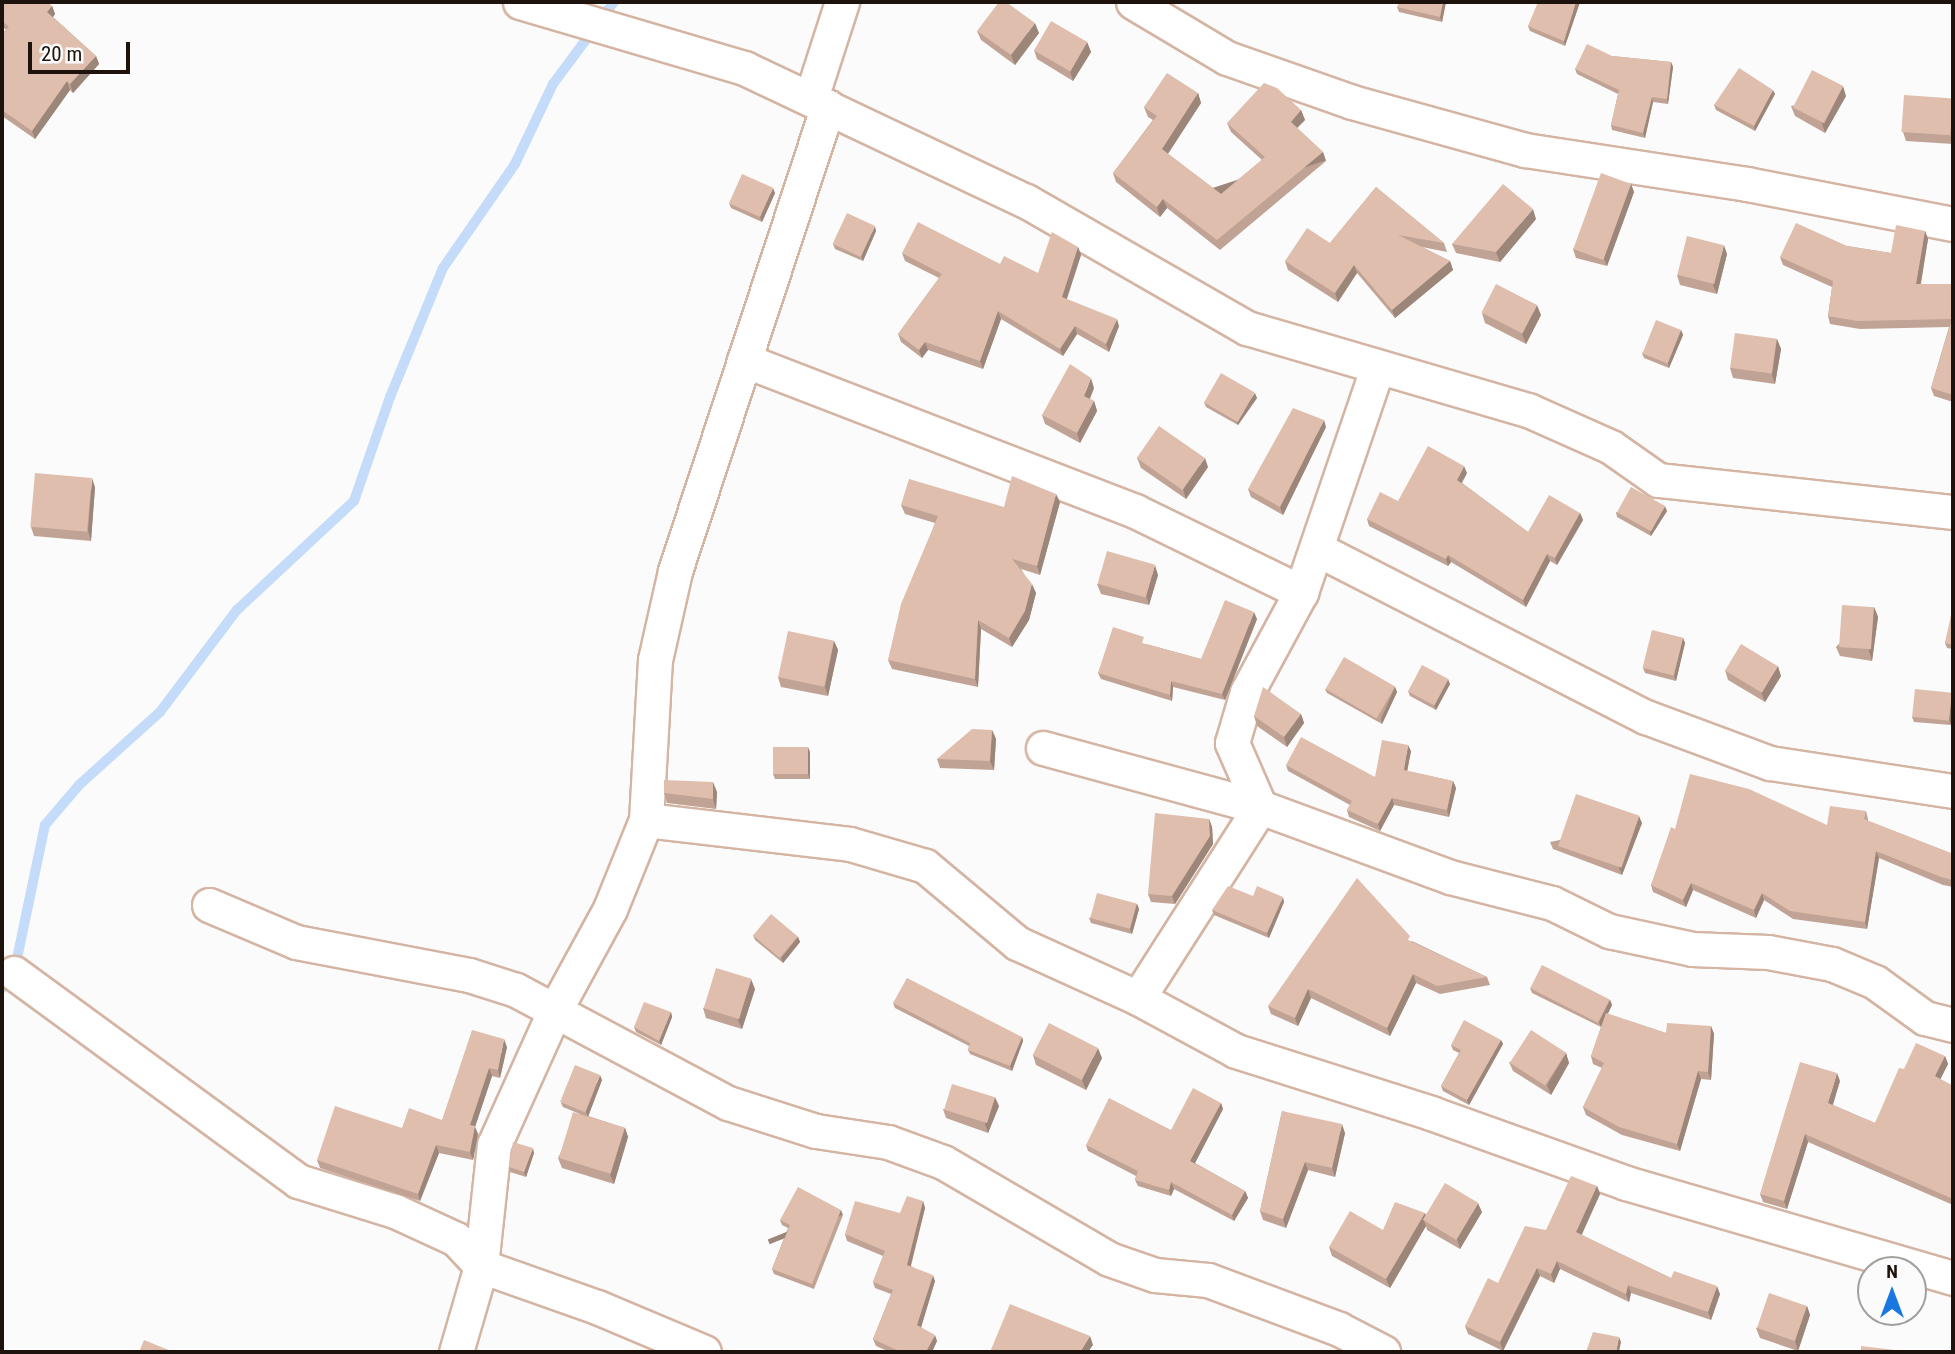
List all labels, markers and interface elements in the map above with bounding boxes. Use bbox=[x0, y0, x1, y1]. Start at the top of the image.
scale bar bbox=[32, 28, 133, 72]
text: 20 m bbox=[41, 42, 82, 66]
north arrow bbox=[1857, 1256, 1927, 1326]
text: N bbox=[1886, 1260, 1898, 1283]

